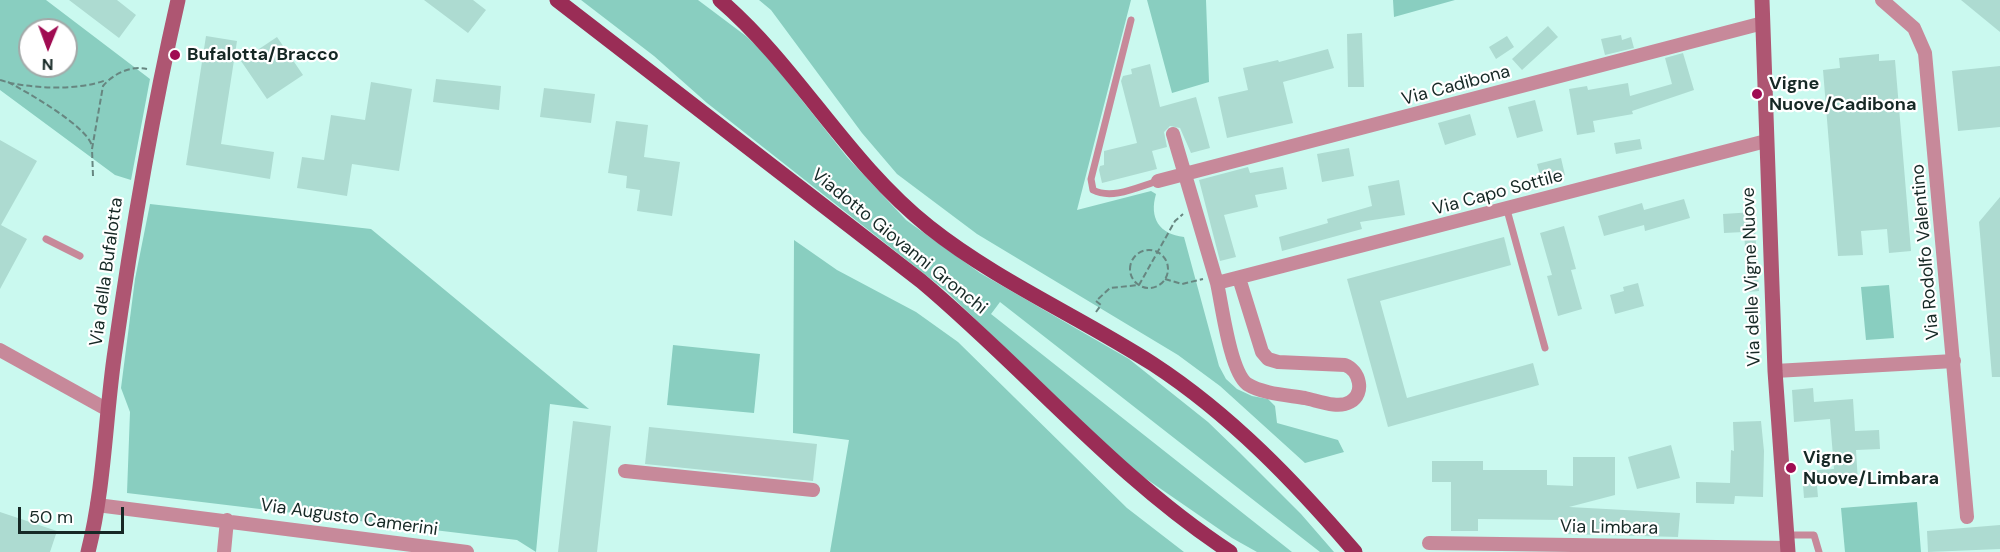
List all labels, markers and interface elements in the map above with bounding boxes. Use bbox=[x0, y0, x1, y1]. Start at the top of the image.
north arrow bbox=[18, 18, 78, 78]
place label: Bufalotta/Bracco bbox=[187, 44, 339, 66]
marker: Bufalotta/Bracco bbox=[168, 48, 182, 62]
text: N bbox=[42, 54, 54, 75]
street label: Via Cadibona bbox=[1399, 61, 1513, 111]
place label: Vigne Nuove/Cadibona bbox=[1769, 73, 1916, 116]
marker: Vigne Nuove/Cadibona bbox=[1750, 87, 1764, 101]
street label: Via Rodolfo Valentino bbox=[1908, 163, 1944, 341]
street label: Viadotto Giovanni Gronchi bbox=[807, 164, 991, 320]
street label: Via Capo Sottile bbox=[1431, 165, 1565, 221]
street label: Via delle Vigne Nuove bbox=[1738, 187, 1766, 367]
street label: Via della Bufalotta bbox=[86, 196, 128, 348]
place label: Vigne Nuove/Limbara bbox=[1803, 447, 1939, 490]
marker: Vigne Nuove/Limbara bbox=[1784, 461, 1798, 475]
scale bar bbox=[21, 495, 128, 533]
street label: Via Augusto Camerini bbox=[259, 495, 439, 541]
text: 50 m bbox=[29, 505, 73, 529]
street label: Via Limbara bbox=[1560, 516, 1658, 540]

